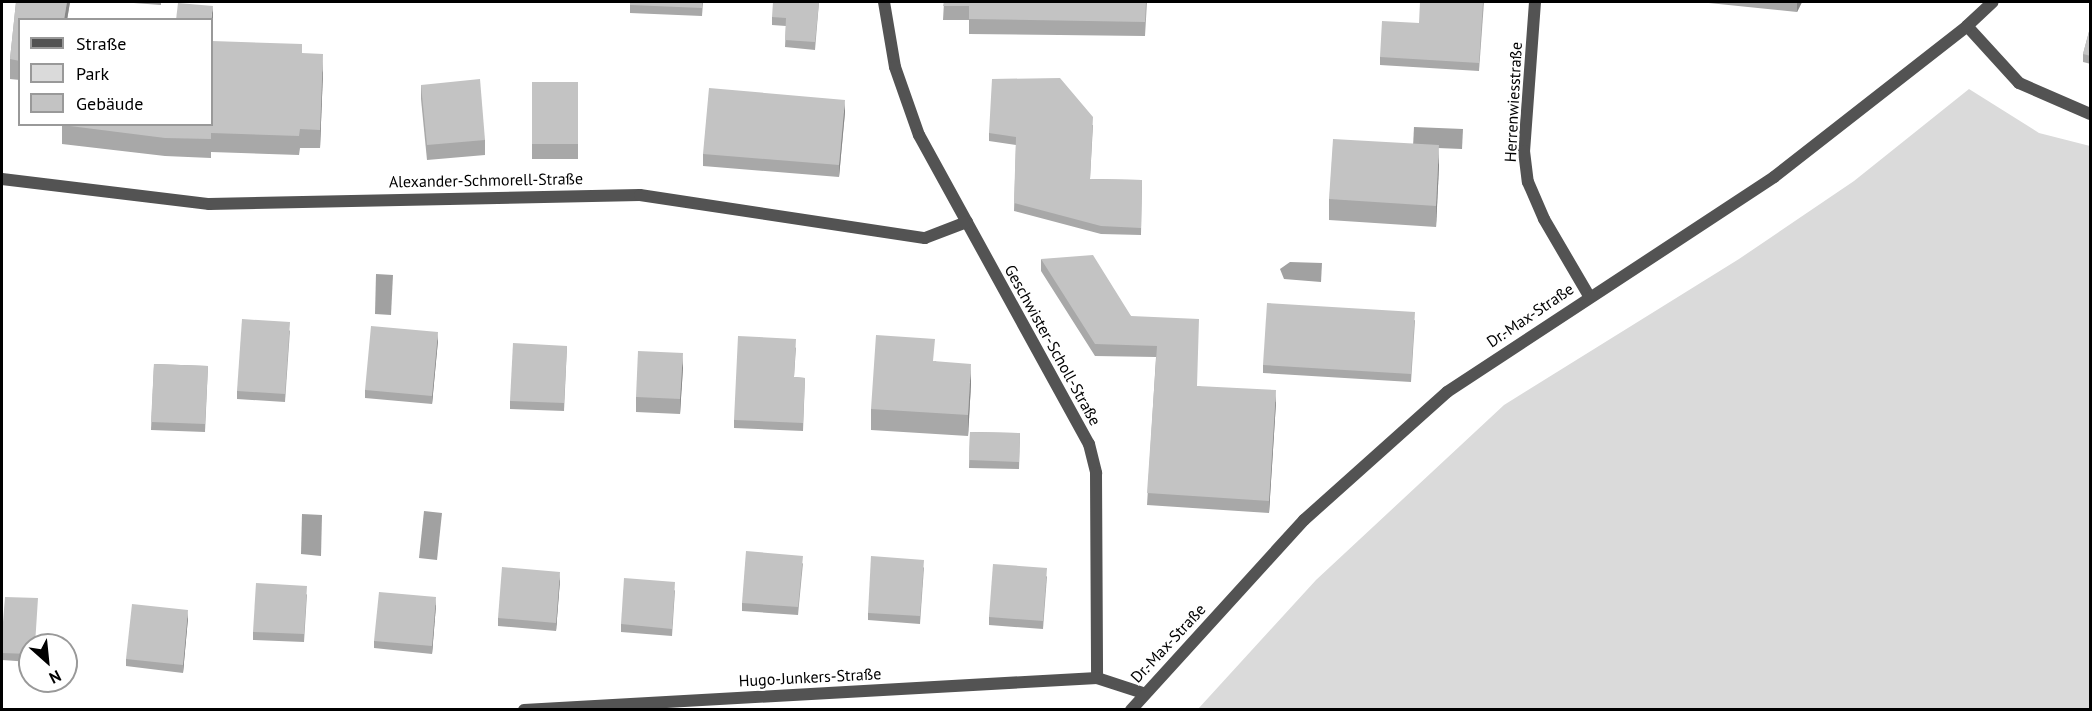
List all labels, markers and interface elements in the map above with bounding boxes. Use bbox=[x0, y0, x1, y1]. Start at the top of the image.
legend bbox=[18, 18, 213, 126]
text: Straße bbox=[76, 32, 127, 55]
street label: Herrenwiesstraße bbox=[1500, 41, 1526, 163]
text: Park bbox=[76, 62, 109, 85]
text: Gebäude bbox=[76, 92, 143, 115]
street label: Alexander-Schmorell-Straße bbox=[389, 169, 583, 191]
street label: Geschwister-Scholl-Straße bbox=[1001, 261, 1105, 429]
street label: Dr.-Max-Straße bbox=[1483, 279, 1577, 351]
street label: Dr.-Max-Straße bbox=[1127, 600, 1209, 686]
north arrow bbox=[18, 633, 78, 693]
street label: Hugo-Junkers-Straße bbox=[738, 664, 882, 690]
text: N bbox=[46, 666, 64, 689]

